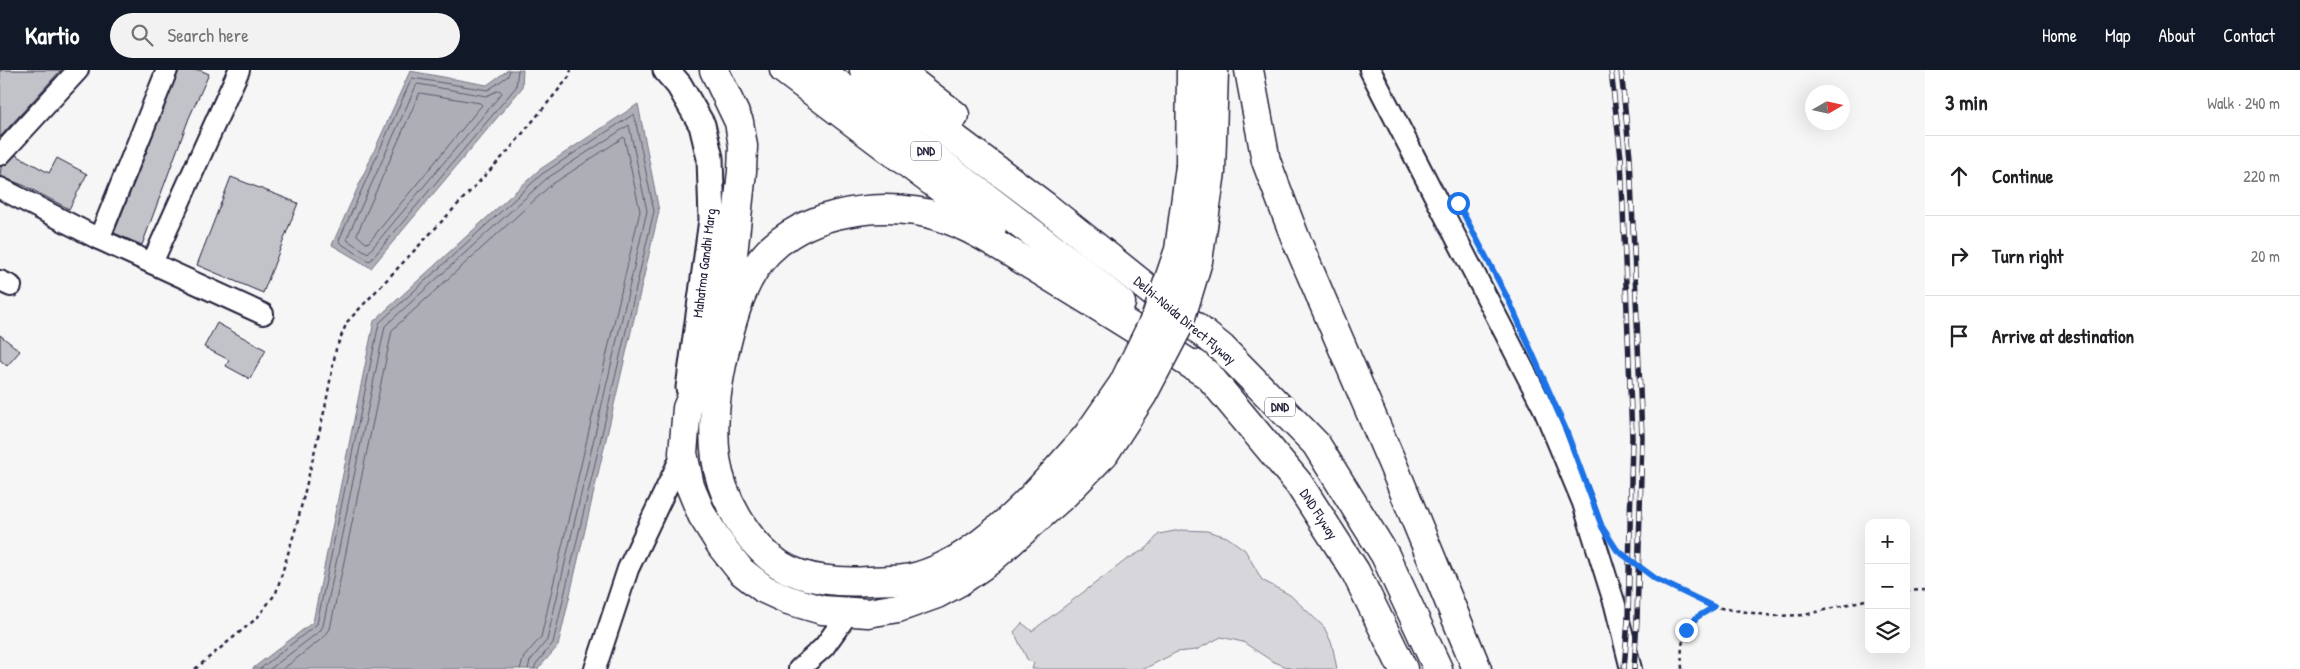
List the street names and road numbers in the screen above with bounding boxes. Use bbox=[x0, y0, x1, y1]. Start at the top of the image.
road number: DND bbox=[911, 142, 941, 160]
street label: Mahatma Gandhi Marg bbox=[687, 207, 721, 319]
street label: Delhi-Noida Direct Flyway bbox=[1130, 271, 1241, 369]
road number: DND bbox=[1265, 398, 1295, 417]
street label: DND Flyway bbox=[1295, 485, 1343, 543]

